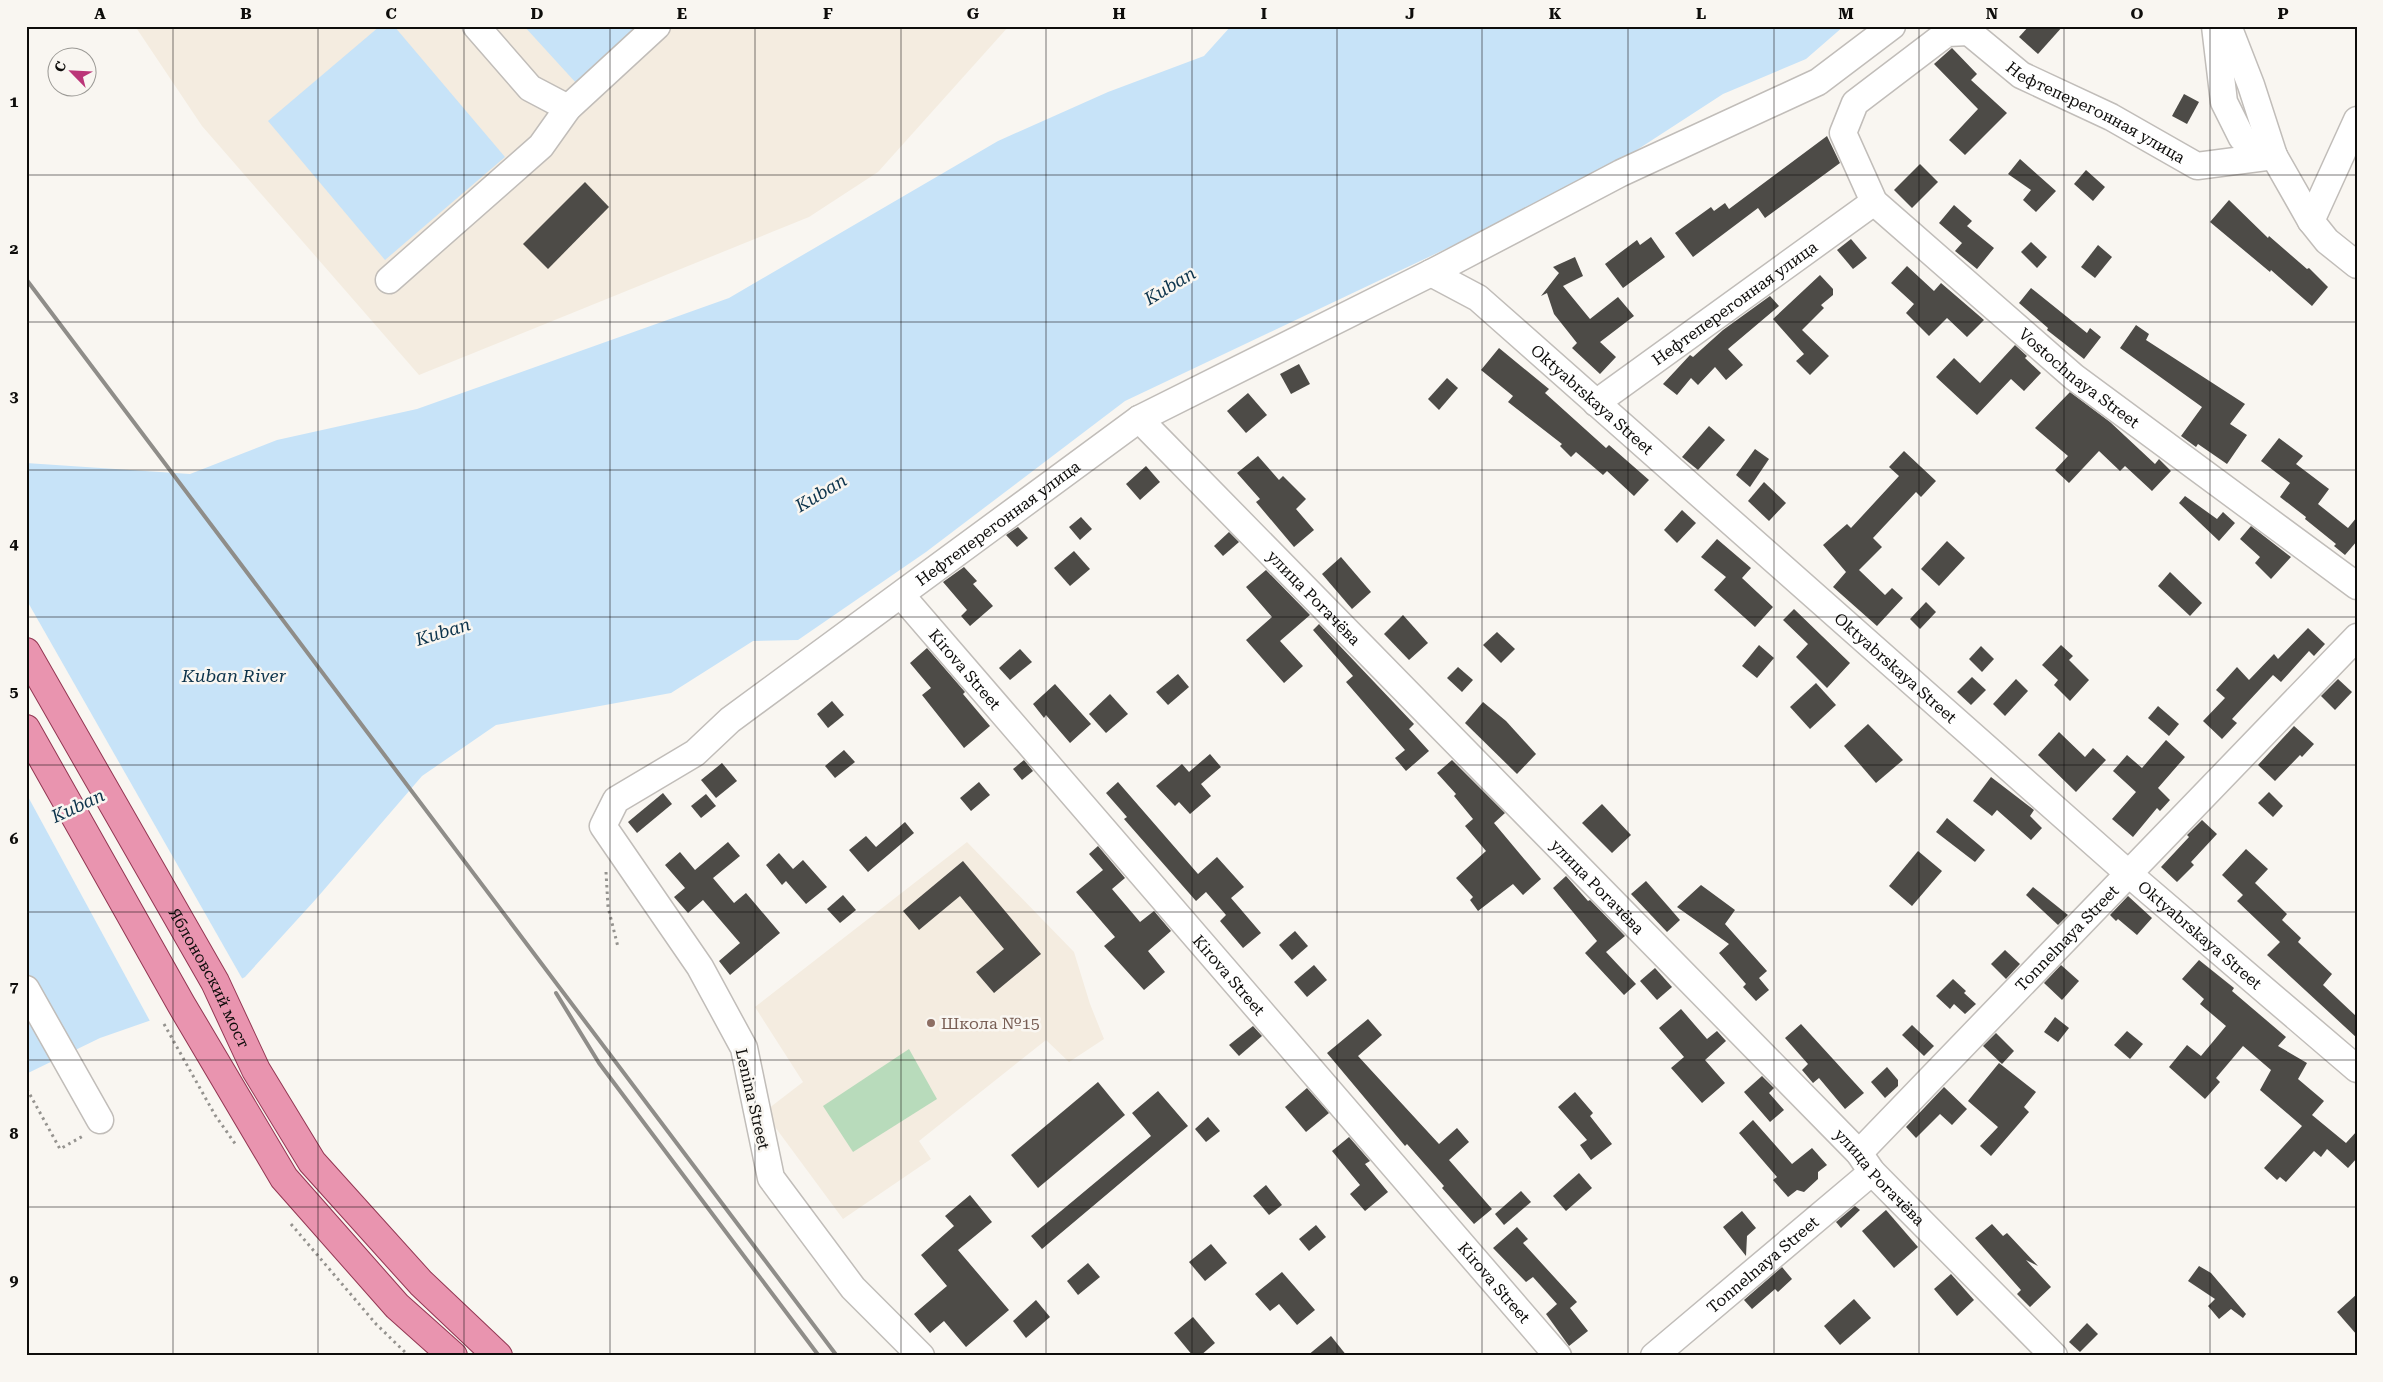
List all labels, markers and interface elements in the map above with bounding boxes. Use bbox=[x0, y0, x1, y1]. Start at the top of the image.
text: A bbox=[94, 4, 106, 23]
text: B bbox=[240, 4, 252, 23]
text: C bbox=[385, 4, 397, 23]
text: D bbox=[531, 4, 544, 23]
text: E bbox=[677, 4, 687, 23]
text: F bbox=[823, 4, 833, 23]
text: G bbox=[967, 4, 980, 23]
text: H bbox=[1112, 4, 1126, 23]
text: I bbox=[1261, 4, 1267, 23]
text: J bbox=[1405, 4, 1415, 23]
text: K bbox=[1549, 4, 1562, 23]
text: L bbox=[1696, 4, 1706, 23]
text: M bbox=[1838, 4, 1854, 23]
text: N bbox=[1986, 4, 1998, 23]
text: O bbox=[2131, 4, 2144, 23]
text: P bbox=[2277, 4, 2289, 23]
north arrow bbox=[48, 48, 98, 98]
street label: Нефтеперегонная улица bbox=[2002, 58, 2189, 167]
text: С bbox=[51, 59, 70, 74]
text: 1 bbox=[10, 92, 19, 111]
street label: Нефтеперегонная улица bbox=[1649, 237, 1821, 369]
text: 2 bbox=[10, 239, 19, 258]
water label: Kuban bbox=[1139, 262, 1199, 310]
street label: Vostochnaya Street bbox=[2015, 324, 2143, 432]
street label: Oktyabrskaya Street bbox=[1527, 340, 1657, 459]
text: 3 bbox=[10, 387, 19, 406]
street label: Нефтеперегонная улица bbox=[912, 456, 1084, 590]
water label: Kuban bbox=[790, 469, 850, 517]
text: 4 bbox=[10, 534, 19, 553]
street label: улица Рогачёва bbox=[1263, 546, 1365, 649]
street label: Oktyabrskaya Street bbox=[1830, 609, 1961, 727]
water label: Kuban bbox=[412, 613, 473, 650]
street label: Kirova Street bbox=[925, 625, 1005, 714]
water label: Kuban River bbox=[181, 665, 287, 686]
text: 5 bbox=[10, 682, 19, 701]
water label: Kuban bbox=[47, 784, 108, 827]
text: 6 bbox=[10, 829, 19, 848]
street label: улица Рогачёва bbox=[1547, 836, 1648, 939]
street label: Oktyabrskaya Street bbox=[2134, 877, 2266, 993]
street label: Tonnelnaya Street bbox=[2011, 881, 2123, 995]
street label: Яблоновский мост bbox=[165, 905, 253, 1051]
street label: Kirova Street bbox=[1189, 931, 1269, 1020]
text: 7 bbox=[10, 977, 19, 996]
place label: Школа №15 bbox=[941, 1014, 1040, 1033]
marker: Школа №15 bbox=[925, 1017, 937, 1029]
street label: Lenina Street bbox=[732, 1047, 773, 1152]
text: 8 bbox=[10, 1124, 19, 1143]
street label: улица Рогачёва bbox=[1830, 1125, 1929, 1230]
street label: Tonnelnaya Street bbox=[1703, 1212, 1823, 1317]
street label: Kirova Street bbox=[1454, 1238, 1534, 1327]
text: 9 bbox=[10, 1271, 19, 1290]

